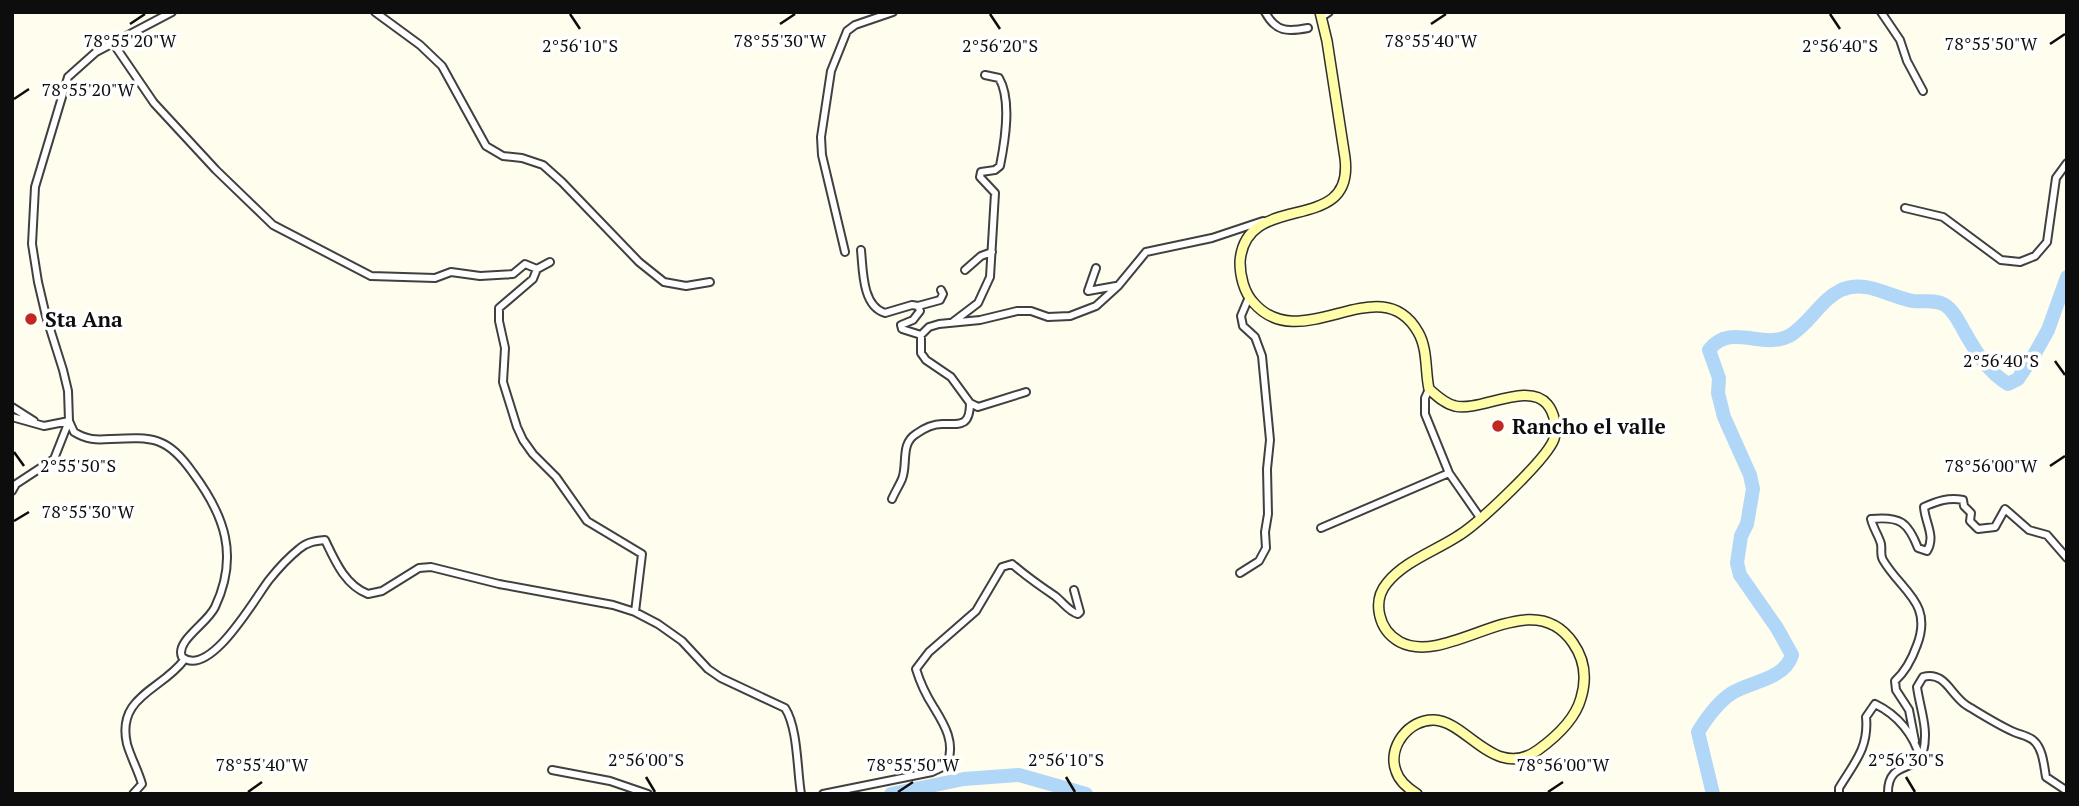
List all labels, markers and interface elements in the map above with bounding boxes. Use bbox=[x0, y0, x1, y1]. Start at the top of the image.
text: 78°55'20"W bbox=[84, 28, 177, 52]
text: 78°55'30"W bbox=[734, 28, 827, 52]
text: 78°55'40"W bbox=[1385, 28, 1478, 52]
text: 78°55'50"W bbox=[1945, 31, 2038, 55]
text: 2°56'10"S bbox=[542, 33, 618, 57]
text: 2°56'20"S bbox=[962, 33, 1038, 57]
text: 2°56'40"S bbox=[1802, 33, 1878, 57]
text: 78°55'20"W bbox=[42, 77, 135, 101]
place label: Sta Ana bbox=[45, 305, 123, 333]
marker: Sta Ana bbox=[23, 311, 39, 327]
text: 2°56'40"S bbox=[1963, 348, 2039, 372]
place label: Rancho el valle bbox=[1512, 412, 1666, 440]
marker: Rancho el valle bbox=[1490, 418, 1506, 434]
text: 2°55'50"S bbox=[40, 453, 116, 477]
text: 78°56'00"W bbox=[1945, 453, 2038, 477]
text: 78°55'30"W bbox=[42, 499, 135, 523]
text: 2°56'00"S bbox=[608, 747, 684, 771]
text: 2°56'10"S bbox=[1028, 747, 1104, 771]
text: 2°56'30"S bbox=[1868, 747, 1944, 771]
text: 78°55'40"W bbox=[216, 752, 309, 776]
text: 78°55'50"W bbox=[867, 752, 960, 776]
text: 78°56'00"W bbox=[1517, 752, 1610, 776]

